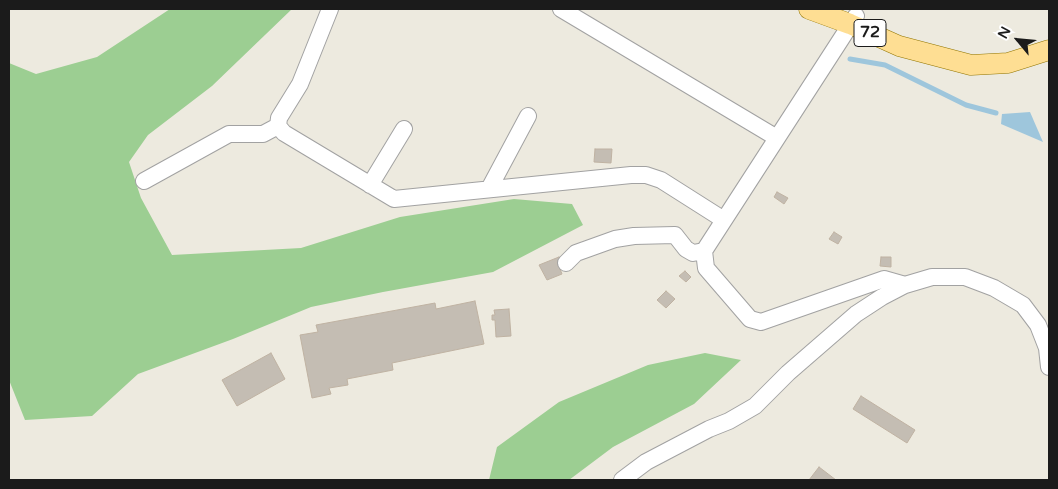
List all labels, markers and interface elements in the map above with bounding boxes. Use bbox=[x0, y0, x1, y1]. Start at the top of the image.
north arrow bbox=[993, 15, 1043, 65]
road number: 72 bbox=[854, 19, 886, 46]
text: N bbox=[994, 24, 1014, 42]

